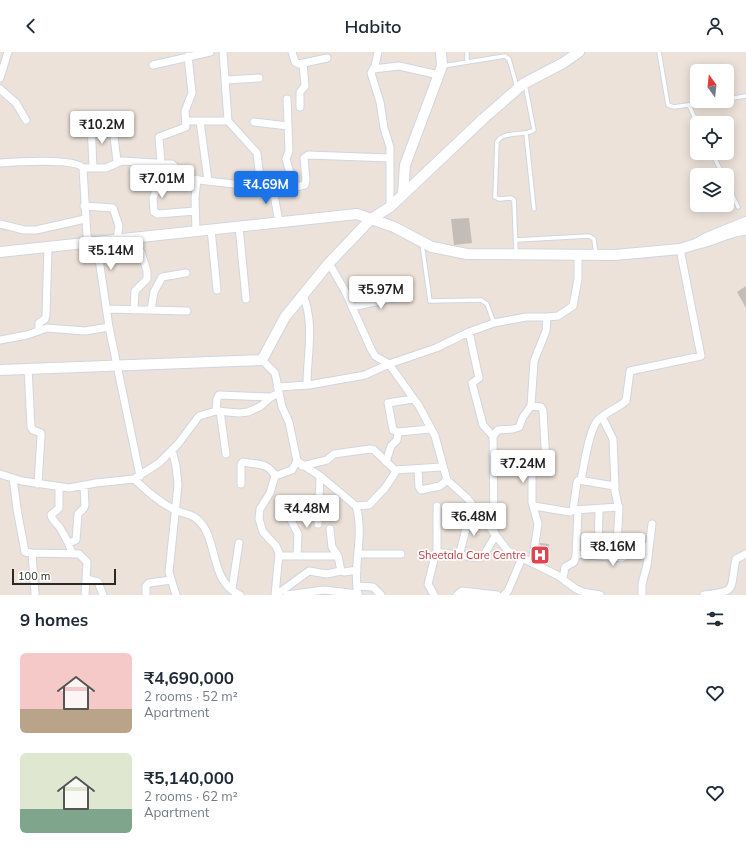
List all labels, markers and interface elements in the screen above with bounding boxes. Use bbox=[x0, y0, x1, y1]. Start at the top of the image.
icon: back bbox=[20, 15, 42, 37]
text: Habito bbox=[344, 15, 402, 38]
icon: person bbox=[704, 15, 726, 37]
north arrow bbox=[690, 64, 734, 108]
map controls bbox=[690, 64, 734, 212]
pin: ₹10.2M bbox=[69, 111, 135, 145]
text: ₹10.2M bbox=[79, 116, 125, 132]
button: locate bbox=[690, 116, 734, 160]
pin: ₹7.01M bbox=[129, 165, 195, 199]
button: layers bbox=[690, 168, 734, 212]
text: ₹7.01M bbox=[139, 170, 185, 186]
pin: ₹4.69M bbox=[233, 171, 299, 205]
text: ₹4.69M bbox=[243, 176, 289, 192]
pin: ₹5.14M bbox=[78, 237, 144, 271]
text: ₹5.14M bbox=[88, 242, 134, 258]
pin: ₹5.97M bbox=[348, 276, 414, 310]
text: ₹5.97M bbox=[358, 281, 404, 297]
pin: ₹7.24M bbox=[490, 450, 556, 484]
text: ₹7.24M bbox=[500, 455, 546, 471]
pin: ₹4.48M bbox=[274, 495, 340, 529]
text: ₹4.48M bbox=[284, 500, 330, 516]
pin: ₹6.48M bbox=[441, 503, 507, 537]
text: ₹6.48M bbox=[451, 508, 497, 524]
pin: ₹8.16M bbox=[580, 533, 646, 567]
text: ₹8.16M bbox=[590, 538, 636, 554]
hospital icon: Sheetala Care Centre bbox=[529, 544, 551, 566]
place label: Sheetala Care Centre bbox=[418, 548, 526, 562]
scale bar bbox=[12, 567, 116, 586]
text: 100 m bbox=[18, 569, 50, 583]
icon: filters bbox=[704, 608, 726, 630]
text: 9 homes bbox=[20, 609, 88, 630]
text: ₹4,690,000 bbox=[144, 667, 234, 688]
icon: home bbox=[52, 669, 100, 717]
icon: heart bbox=[704, 682, 726, 704]
text: 2 rooms · 52 m² bbox=[144, 688, 238, 704]
text: Apartment bbox=[144, 704, 209, 720]
text: ₹5,140,000 bbox=[144, 767, 234, 788]
icon: home bbox=[52, 769, 100, 817]
icon: heart bbox=[704, 782, 726, 804]
text: 2 rooms · 62 m² bbox=[144, 788, 238, 804]
text: Apartment bbox=[144, 804, 209, 820]

